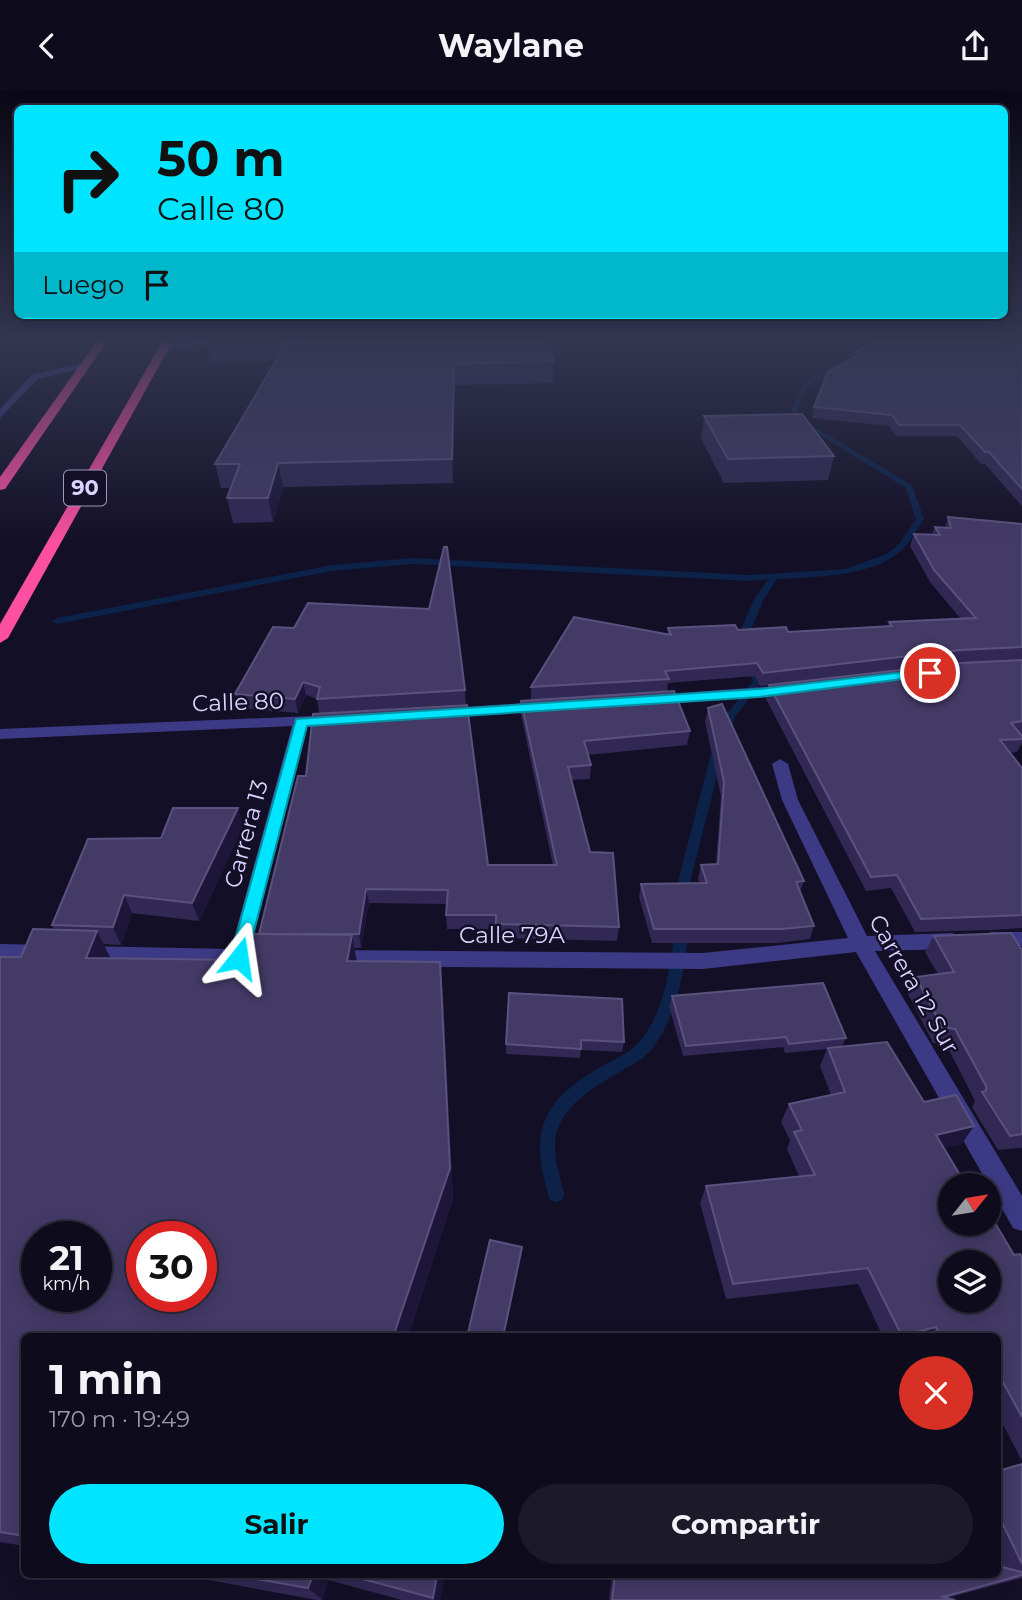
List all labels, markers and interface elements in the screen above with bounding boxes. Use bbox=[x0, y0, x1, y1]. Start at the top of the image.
text: Waylane bbox=[438, 26, 584, 65]
icon: back bbox=[28, 27, 66, 65]
icon: share bbox=[956, 27, 994, 65]
text: 50 m bbox=[157, 129, 285, 188]
icon: right bbox=[42, 133, 133, 224]
text: Calle 80 bbox=[157, 189, 285, 228]
icon: arrive bbox=[138, 266, 176, 304]
text: Luego bbox=[42, 269, 124, 301]
road number: 90 bbox=[64, 471, 106, 505]
pin bbox=[900, 643, 960, 703]
icon: arrive bbox=[911, 654, 949, 692]
street label: Calle 80 bbox=[192, 686, 284, 718]
street label: Carrera 13 bbox=[218, 777, 274, 891]
street label: Carrera 12 Sur bbox=[863, 910, 965, 1058]
position arrow bbox=[202, 921, 276, 995]
street label: Calle 79A bbox=[459, 921, 565, 949]
north arrow bbox=[938, 1173, 1001, 1235]
map controls bbox=[938, 1173, 1001, 1313]
speed limit sign: 30 bbox=[126, 1221, 217, 1312]
text: 21 bbox=[49, 1236, 84, 1279]
button: layers bbox=[938, 1250, 1001, 1313]
text: km/h bbox=[42, 1273, 91, 1295]
text: 1 min bbox=[49, 1353, 163, 1405]
button: close bbox=[899, 1356, 973, 1430]
text: 170 m · 19:49 bbox=[49, 1405, 190, 1433]
button: Salir bbox=[49, 1484, 504, 1564]
button: Compartir bbox=[518, 1484, 973, 1564]

